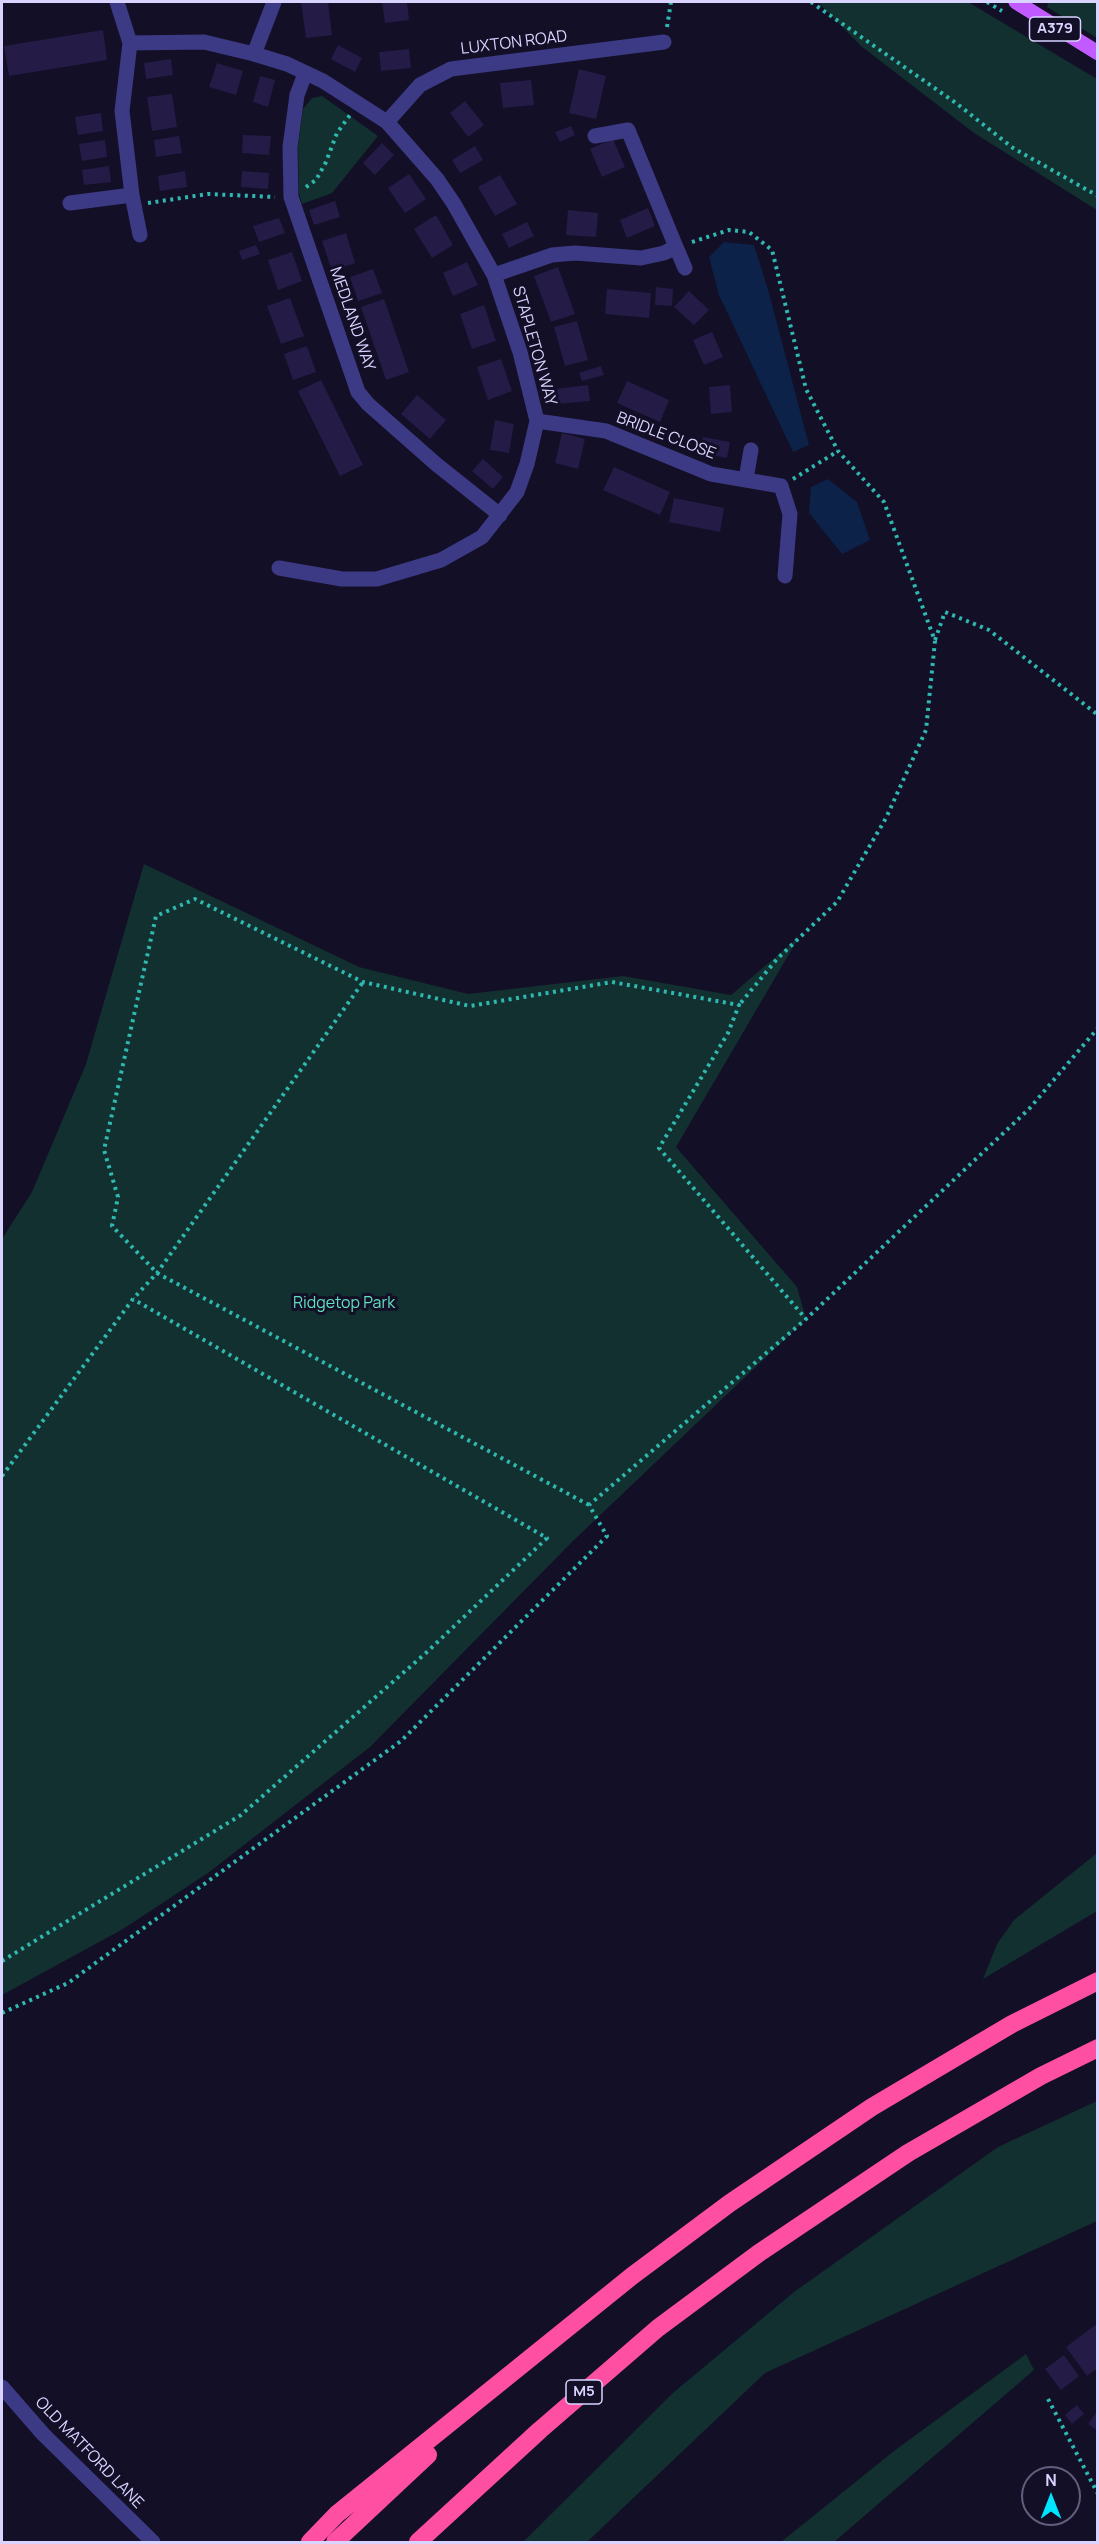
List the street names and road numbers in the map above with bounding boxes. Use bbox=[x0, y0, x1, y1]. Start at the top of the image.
road number: A379 bbox=[1030, 17, 1080, 41]
street label: LUXTON ROAD bbox=[460, 27, 568, 59]
street label: MEDLAND WAY bbox=[325, 265, 379, 373]
street label: STAPLETON WAY bbox=[508, 284, 560, 408]
street label: BRIDLE CLOSE bbox=[614, 408, 718, 464]
road number: M5 bbox=[566, 2380, 602, 2404]
street label: OLD MATFORD LANE bbox=[31, 2393, 147, 2513]

